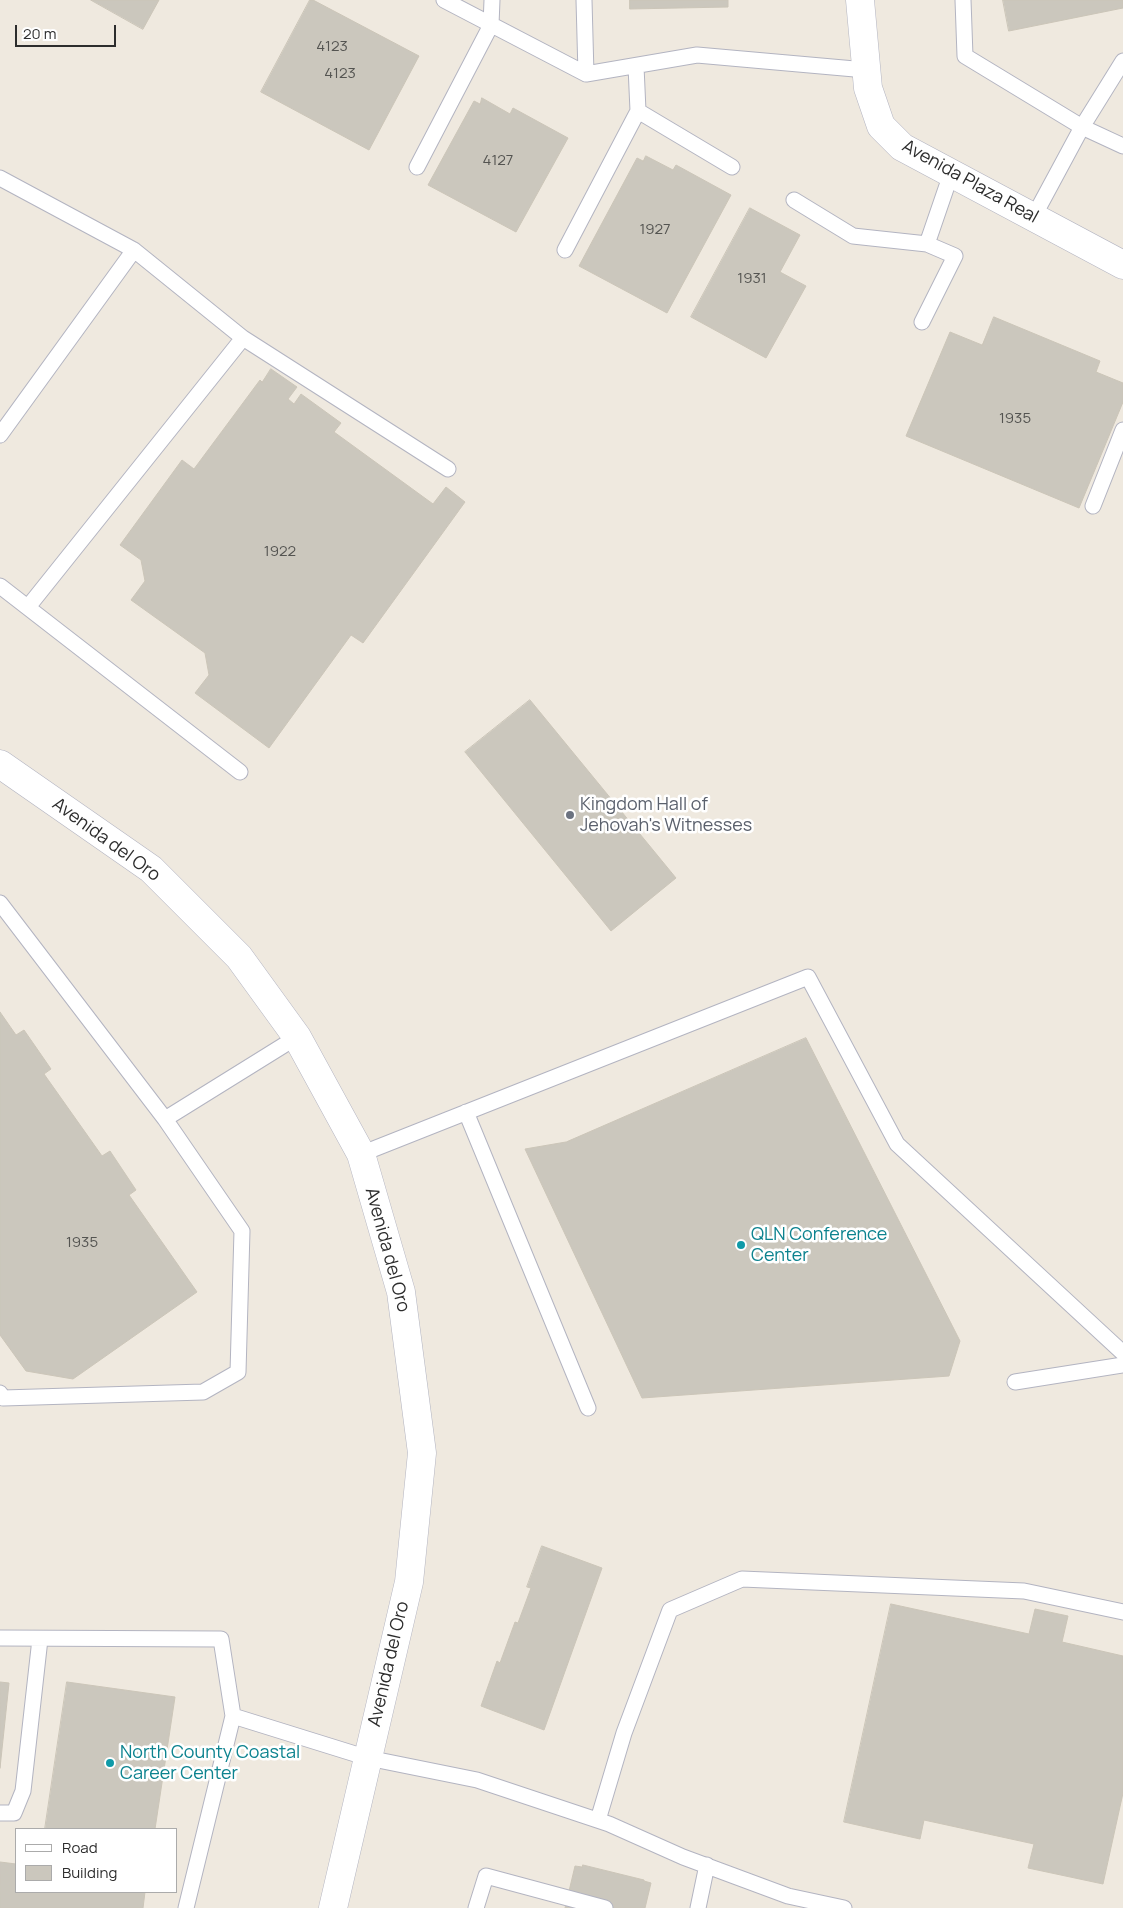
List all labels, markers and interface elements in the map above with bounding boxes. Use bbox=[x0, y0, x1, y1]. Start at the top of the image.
scale bar bbox=[18, 15, 119, 47]
text: 20 m bbox=[23, 23, 56, 44]
house number: 4123 bbox=[316, 38, 348, 56]
house number: 4123 bbox=[324, 65, 356, 83]
street label: Avenida Plaza Real bbox=[898, 136, 1042, 228]
house number: 4127 bbox=[483, 152, 513, 170]
house number: 1927 bbox=[639, 221, 671, 239]
house number: 1931 bbox=[737, 270, 767, 288]
house number: 1935 bbox=[999, 410, 1031, 428]
house number: 1922 bbox=[264, 543, 296, 561]
street label: Avenida del Oro bbox=[48, 794, 164, 886]
place label: Kingdom Hall of Jehovah's Witnesses bbox=[580, 794, 752, 836]
marker: Kingdom Hall of Jehovah's Witnesses bbox=[564, 809, 576, 821]
street label: Avenida del Oro bbox=[360, 1185, 414, 1315]
place label: QLN Conference Center bbox=[751, 1224, 887, 1266]
house number: 1935 bbox=[66, 1234, 98, 1252]
marker: QLN Conference Center bbox=[735, 1239, 747, 1251]
street label: Avenida del Oro bbox=[364, 1599, 414, 1729]
place label: North County Coastal Career Center bbox=[120, 1742, 300, 1785]
marker: North County Coastal Career Center bbox=[104, 1757, 116, 1769]
legend bbox=[15, 1828, 178, 1893]
text: Road bbox=[62, 1837, 98, 1858]
text: Building bbox=[62, 1862, 117, 1883]

